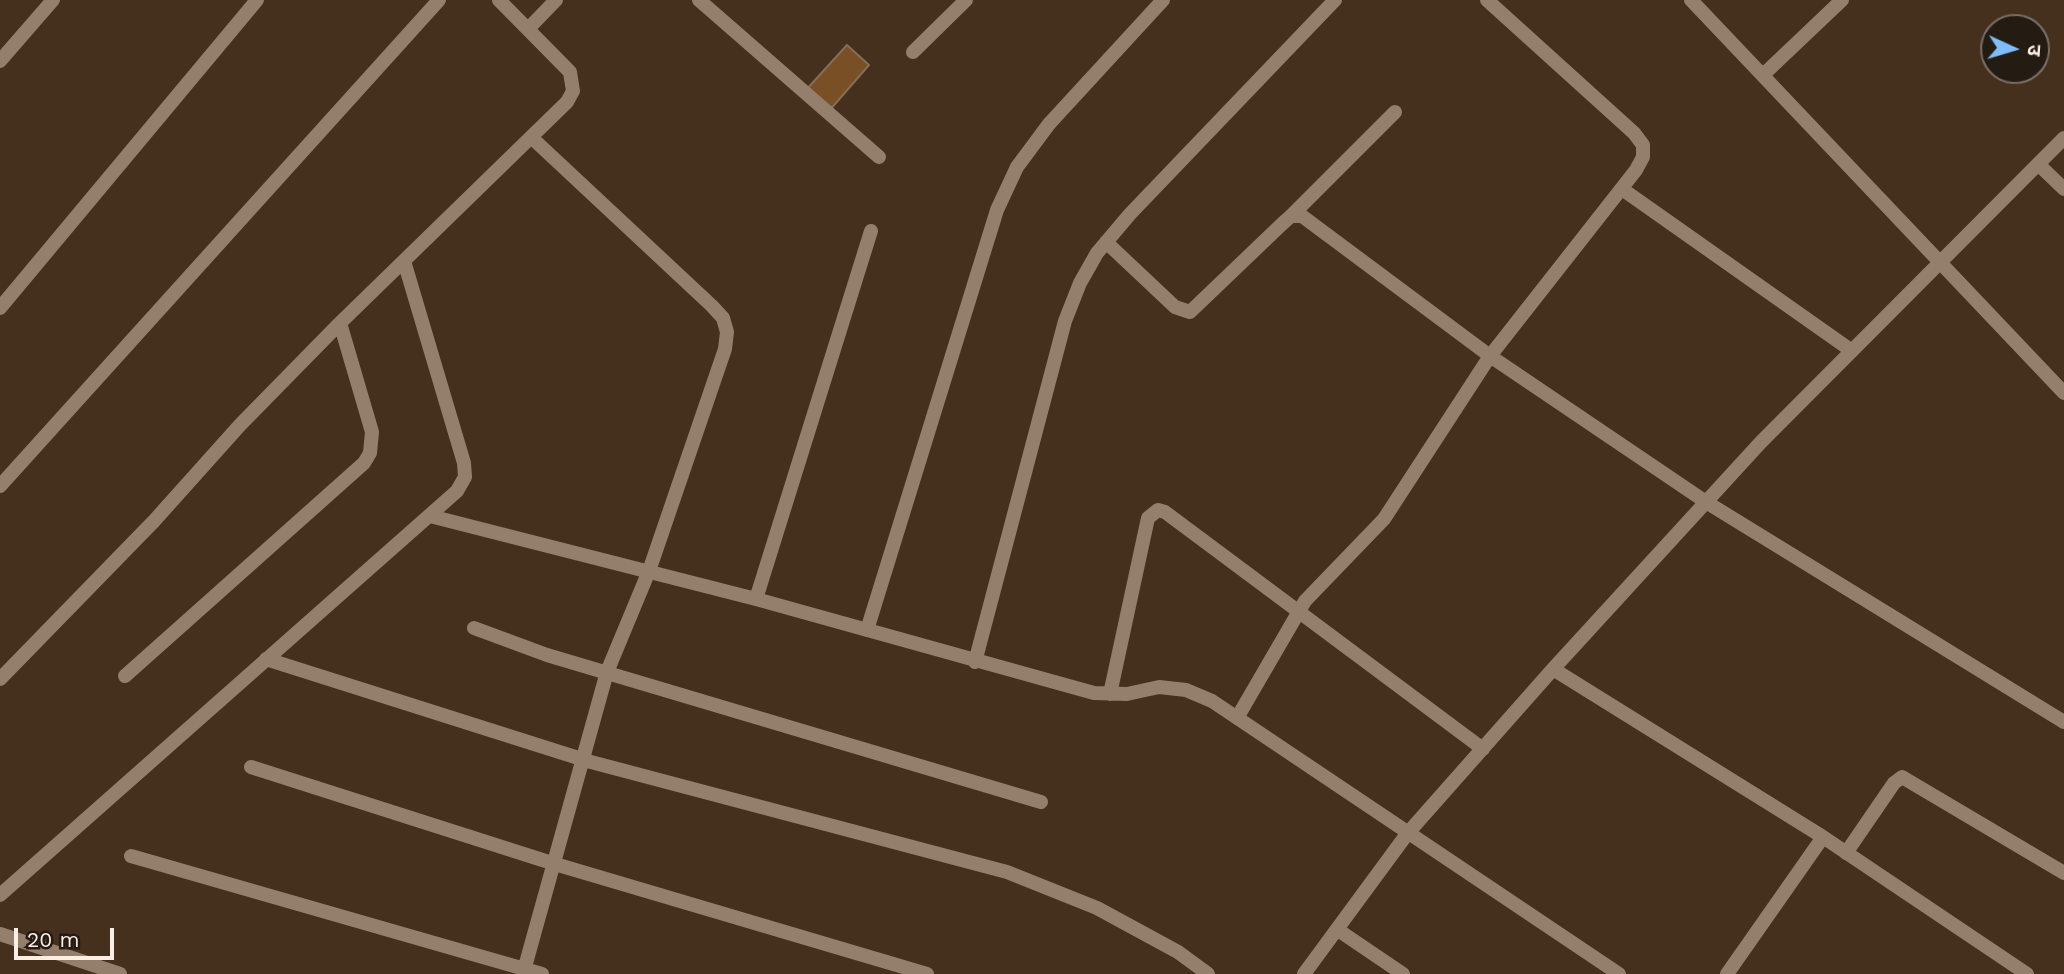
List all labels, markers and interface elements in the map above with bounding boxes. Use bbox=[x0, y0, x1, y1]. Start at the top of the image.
north arrow bbox=[1980, 14, 2050, 84]
text: उ bbox=[2023, 44, 2046, 57]
scale bar bbox=[18, 914, 117, 958]
text: 20 m bbox=[27, 927, 79, 952]

